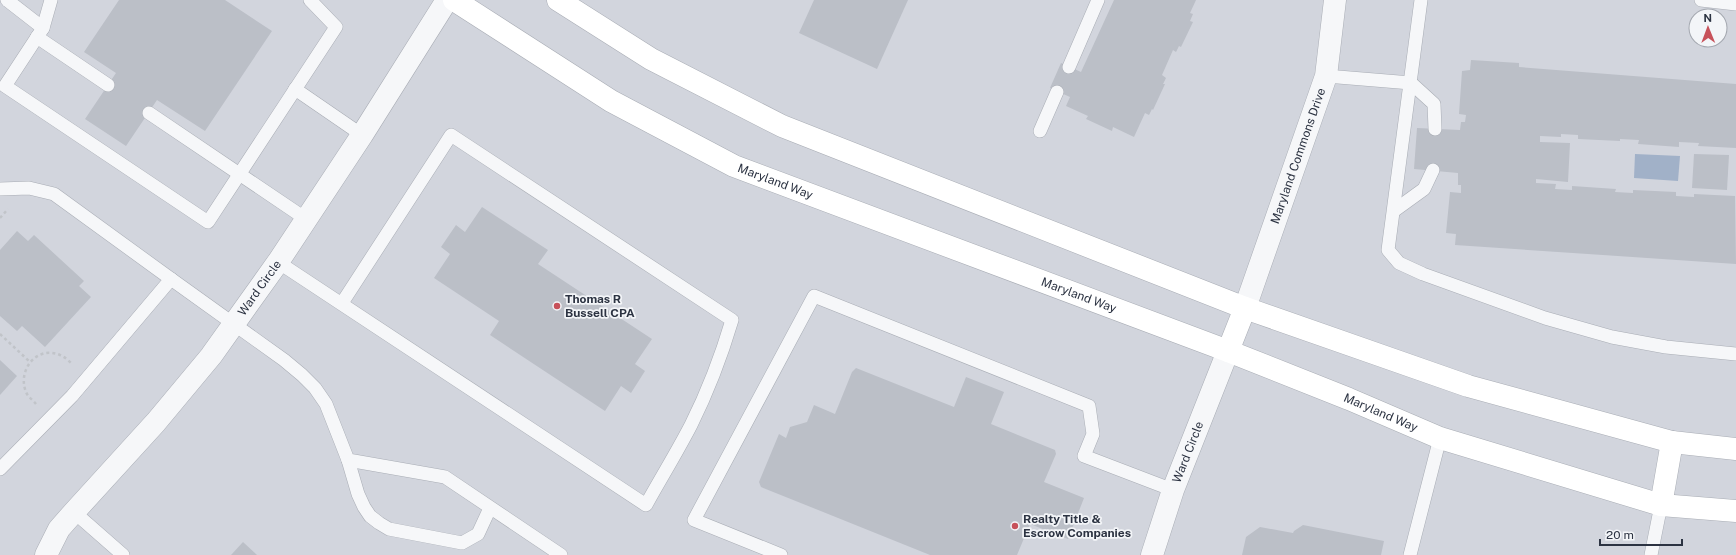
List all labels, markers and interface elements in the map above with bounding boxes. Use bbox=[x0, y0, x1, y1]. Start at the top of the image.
north arrow bbox=[1688, 8, 1728, 48]
text: N bbox=[1703, 12, 1712, 24]
street label: Maryland Commons Drive bbox=[1268, 86, 1328, 226]
street label: Maryland Way bbox=[736, 161, 816, 202]
street label: Ward Circle bbox=[235, 257, 284, 318]
street label: Maryland Way bbox=[1039, 275, 1119, 316]
place label: Thomas R Bussell CPA bbox=[565, 292, 635, 320]
marker: Thomas R Bussell CPA bbox=[552, 301, 562, 311]
street label: Maryland Way bbox=[1342, 391, 1420, 435]
street label: Ward Circle bbox=[1170, 419, 1206, 485]
place label: Realty Title & Escrow Companies bbox=[1023, 512, 1131, 540]
marker: Realty Title & Escrow Companies bbox=[1010, 521, 1020, 531]
scale bar bbox=[1600, 521, 1682, 547]
text: 20 m bbox=[1606, 528, 1634, 542]

